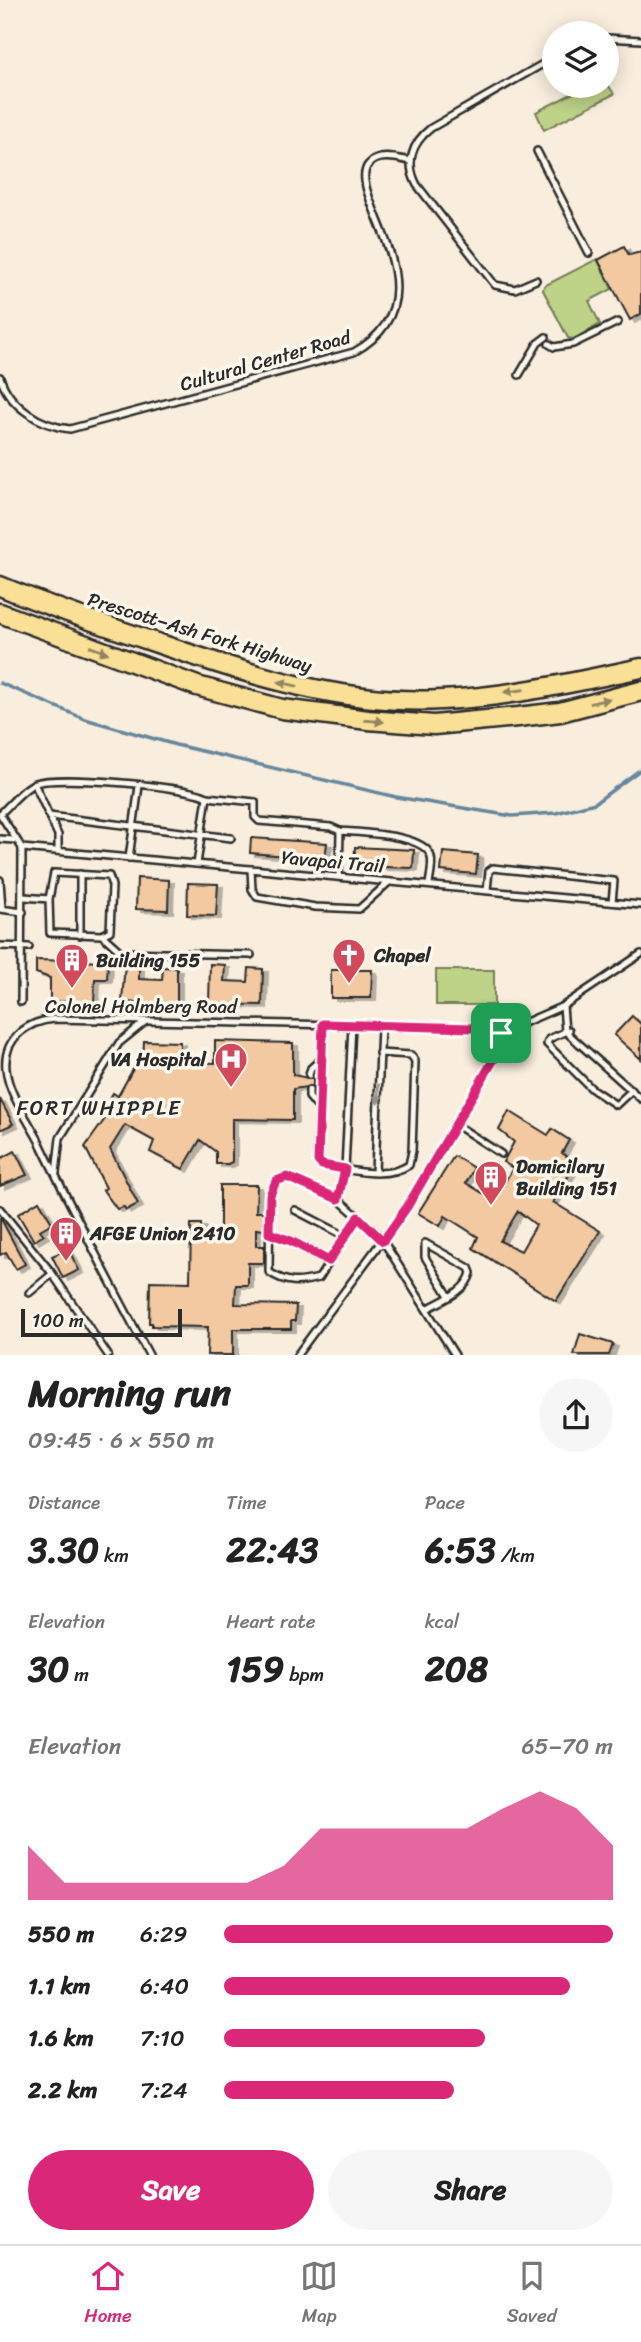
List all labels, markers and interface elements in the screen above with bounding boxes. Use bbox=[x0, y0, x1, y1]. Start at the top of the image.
map controls bbox=[542, 21, 619, 98]
button: layers bbox=[542, 21, 619, 98]
street label: Cultural Center Road bbox=[176, 320, 355, 401]
street label: Prescott–Ash Fork Highway bbox=[84, 583, 316, 682]
one-way arrow bbox=[88, 645, 109, 656]
one-way arrow bbox=[277, 678, 299, 689]
one-way arrow bbox=[503, 685, 525, 696]
one-way arrow bbox=[589, 695, 611, 706]
one-way arrow bbox=[364, 716, 386, 727]
street label: Yavapai Trail bbox=[280, 841, 387, 882]
church icon: Chapel bbox=[330, 936, 368, 985]
place label: Chapel bbox=[373, 939, 431, 972]
building icon: Building 155 bbox=[53, 941, 91, 990]
place label: Building 155 bbox=[96, 944, 201, 977]
street label: Colonel Holmberg Road bbox=[45, 990, 239, 1023]
pin bbox=[471, 1003, 531, 1063]
icon: arrive bbox=[482, 1014, 520, 1052]
hospital icon: VA Hospital bbox=[212, 1040, 250, 1089]
place label: VA Hospital bbox=[110, 1043, 208, 1076]
one-way arrow bbox=[372, 1083, 383, 1105]
district label: FORT WHIPPLE bbox=[16, 1089, 182, 1127]
place label: Domicilary Building 151 bbox=[516, 1150, 617, 1205]
building icon: Domicilary Building 151 bbox=[472, 1158, 510, 1207]
building icon: AFGE Union 2410 bbox=[47, 1214, 85, 1263]
place label: AFGE Union 2410 bbox=[89, 1217, 236, 1250]
text: 100 m bbox=[32, 1304, 84, 1337]
scale bar bbox=[21, 1306, 182, 1338]
text: Morning run bbox=[28, 1360, 231, 1427]
button: share bbox=[539, 1378, 613, 1452]
text: 09:45 · 6 × 550 m bbox=[28, 1420, 214, 1461]
text: Distance bbox=[28, 1486, 100, 1519]
text: Time bbox=[226, 1486, 267, 1519]
text: Pace bbox=[425, 1486, 465, 1519]
text: 3.30 bbox=[28, 1519, 99, 1581]
text: 22:43 bbox=[226, 1519, 318, 1581]
text: 6:53 bbox=[425, 1519, 496, 1581]
text: km bbox=[99, 1539, 129, 1572]
text: /km bbox=[496, 1539, 535, 1572]
text: Elevation bbox=[28, 1605, 105, 1638]
text: Heart rate bbox=[226, 1605, 316, 1638]
text: kcal bbox=[425, 1605, 459, 1638]
text: 30 bbox=[28, 1638, 69, 1700]
text: 159 bbox=[226, 1638, 284, 1700]
text: 208 bbox=[425, 1638, 488, 1700]
text: m bbox=[69, 1658, 89, 1691]
text: bpm bbox=[284, 1658, 324, 1691]
text: Elevation bbox=[28, 1726, 121, 1767]
text: 65–70 m bbox=[522, 1726, 613, 1767]
text: 550 m bbox=[28, 1914, 94, 1955]
text: 6:29 bbox=[140, 1914, 187, 1955]
text: 1.1 km bbox=[28, 1966, 91, 2007]
text: 6:40 bbox=[140, 1966, 189, 2007]
text: 1.6 km bbox=[28, 2018, 94, 2059]
text: 7:10 bbox=[140, 2018, 184, 2059]
text: 2.2 km bbox=[28, 2070, 97, 2111]
text: 7:24 bbox=[140, 2070, 188, 2111]
button: Save bbox=[28, 2150, 314, 2230]
button: Share bbox=[328, 2150, 613, 2230]
tab: Home bbox=[84, 2257, 132, 2332]
tab: Map bbox=[300, 2257, 338, 2332]
tab: Saved bbox=[507, 2257, 557, 2332]

